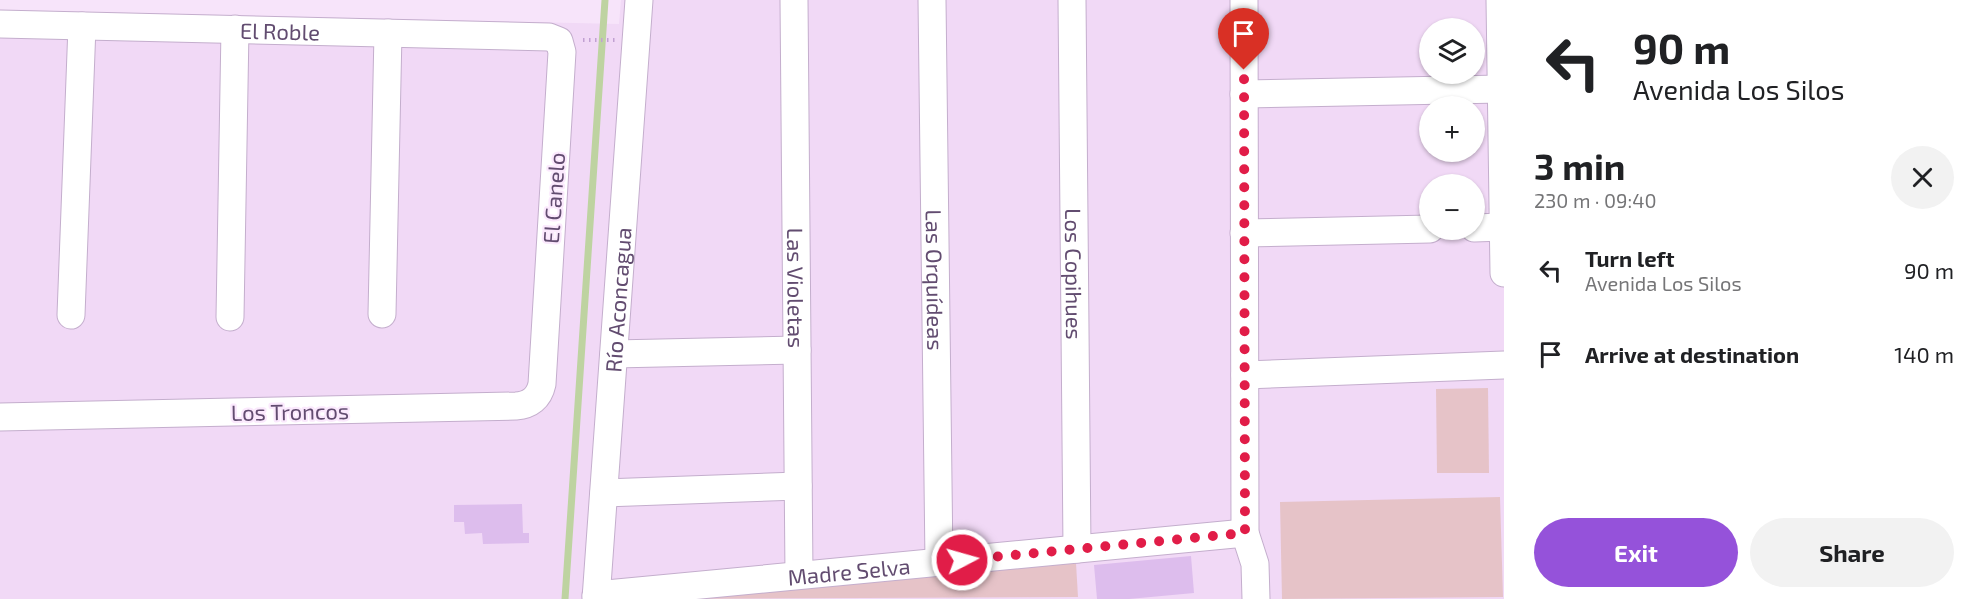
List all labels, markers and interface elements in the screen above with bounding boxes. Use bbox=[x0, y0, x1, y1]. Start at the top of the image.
pin bbox=[1218, 8, 1269, 70]
street label: El Roble bbox=[240, 17, 320, 45]
icon: arrive bbox=[1227, 17, 1260, 50]
map controls bbox=[1419, 18, 1485, 240]
button: layers bbox=[1419, 18, 1485, 84]
text: 90 m bbox=[1633, 22, 1730, 72]
icon: left bbox=[1534, 24, 1612, 102]
text: Avenida Los Silos bbox=[1633, 73, 1844, 105]
button: + bbox=[1419, 96, 1485, 162]
text: 3 min bbox=[1534, 144, 1625, 187]
button: close bbox=[1891, 146, 1954, 209]
street label: El Canelo bbox=[537, 151, 569, 245]
button: − bbox=[1419, 174, 1485, 240]
text: 230 m · 09:40 bbox=[1534, 188, 1657, 212]
street label: Los Copihues bbox=[1061, 208, 1088, 340]
street label: Las Orquídeas bbox=[922, 209, 949, 351]
street label: Río Aconcagua bbox=[599, 226, 636, 373]
street label: Las Violetas bbox=[783, 228, 810, 348]
text: Turn left bbox=[1585, 245, 1674, 271]
icon: left bbox=[1534, 254, 1567, 287]
text: 90 m bbox=[1904, 257, 1954, 283]
text: Avenida Los Silos bbox=[1585, 271, 1742, 295]
icon: arrive bbox=[1534, 338, 1567, 371]
text: Arrive at destination bbox=[1585, 341, 1799, 367]
text: 140 m bbox=[1894, 341, 1954, 367]
street label: Los Troncos bbox=[231, 397, 349, 425]
button: Exit bbox=[1534, 518, 1738, 587]
button: Share bbox=[1750, 518, 1954, 587]
position arrow bbox=[930, 528, 994, 592]
street label: Madre Selva bbox=[786, 552, 911, 590]

